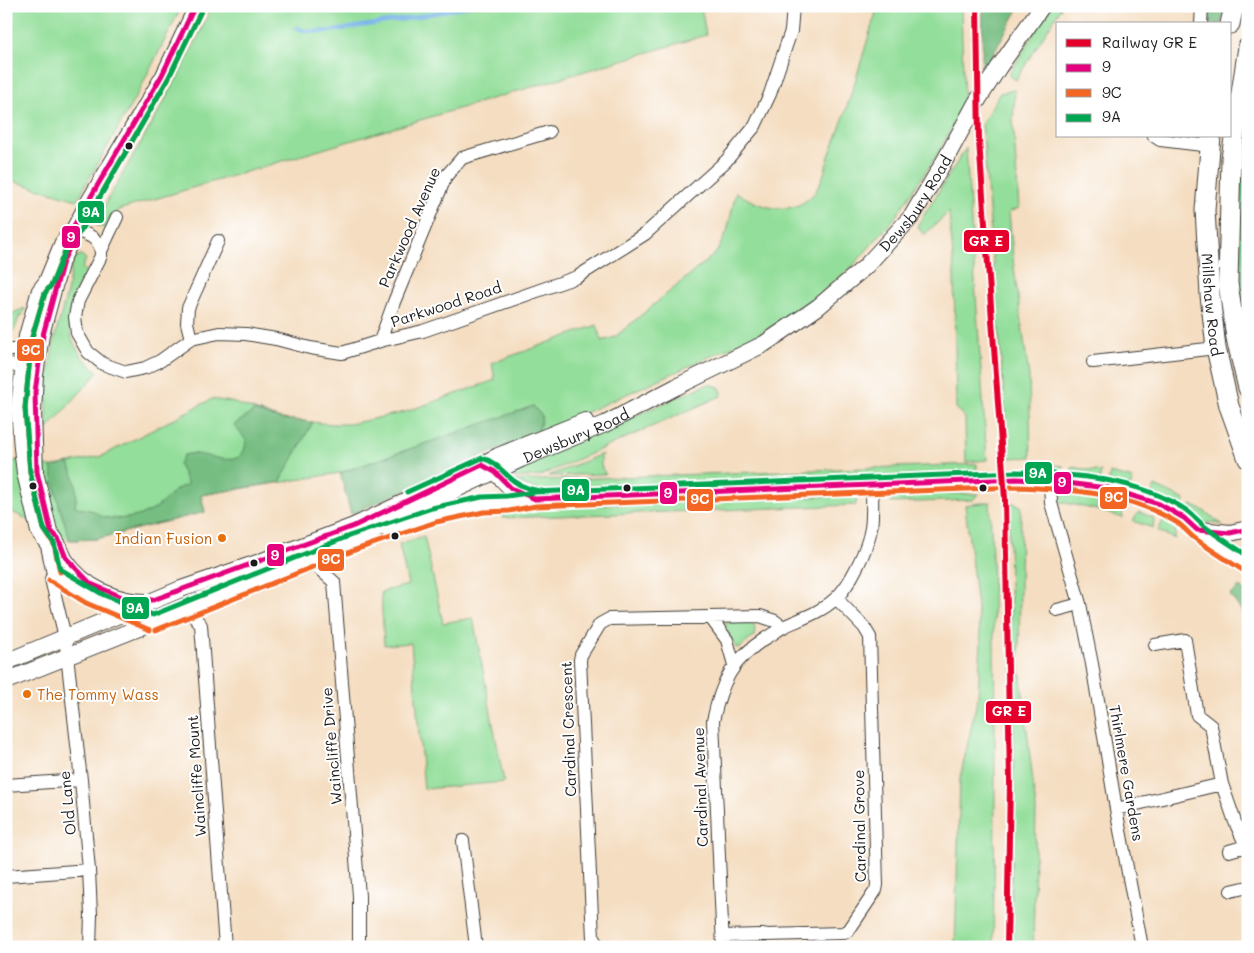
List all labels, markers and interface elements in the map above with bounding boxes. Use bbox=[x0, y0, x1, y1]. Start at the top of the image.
legend bbox=[1056, 22, 1232, 138]
text: Railway GR E bbox=[1102, 32, 1197, 52]
text: 9 bbox=[1102, 56, 1111, 76]
text: 9C bbox=[1102, 82, 1122, 102]
text: 9A bbox=[1102, 106, 1121, 126]
unlabelled marker bbox=[124, 141, 134, 151]
street label: Dewsbury Road bbox=[874, 151, 956, 256]
street label: Parkwood Avenue bbox=[373, 164, 445, 290]
line badge: 9A bbox=[77, 200, 105, 224]
text: 9A bbox=[82, 202, 100, 221]
line badge: 9 bbox=[61, 225, 81, 249]
text: 9 bbox=[67, 227, 76, 246]
line badge: GR E bbox=[963, 229, 1010, 253]
text: GR E bbox=[969, 231, 1003, 250]
street label: Millshaw Road bbox=[1198, 253, 1227, 358]
street label: Parkwood Road bbox=[388, 277, 504, 331]
line badge: 9C bbox=[16, 338, 45, 362]
text: 9C bbox=[22, 340, 40, 359]
street label: Dewsbury Road bbox=[520, 403, 632, 467]
line badge: 9A bbox=[1024, 461, 1053, 485]
text: 9A bbox=[1029, 463, 1047, 482]
line badge: 9 bbox=[1053, 471, 1072, 495]
text: 9 bbox=[1058, 472, 1067, 491]
line badge: 9A bbox=[561, 478, 590, 502]
text: 9A bbox=[567, 480, 585, 499]
unlabelled marker bbox=[28, 481, 38, 491]
line badge: 9 bbox=[659, 481, 678, 505]
unlabelled marker bbox=[622, 483, 632, 493]
text: 9 bbox=[664, 483, 673, 502]
unlabelled marker bbox=[978, 483, 988, 493]
line badge: 9C bbox=[1099, 486, 1128, 510]
text: 9C bbox=[1105, 487, 1123, 506]
line badge: 9C bbox=[686, 488, 714, 512]
text: 9C bbox=[691, 489, 709, 508]
place label: Indian Fusion bbox=[115, 528, 212, 548]
unlabelled marker bbox=[390, 531, 400, 541]
marker: Indian Fusion bbox=[216, 532, 228, 544]
line badge: 9 bbox=[266, 543, 285, 567]
text: 9 bbox=[271, 545, 280, 564]
line badge: 9C bbox=[317, 548, 345, 572]
text: 9C bbox=[322, 549, 340, 568]
unlabelled marker bbox=[249, 558, 259, 568]
line badge: 9A bbox=[121, 596, 150, 620]
text: 9A bbox=[126, 598, 144, 617]
street label: Cardinal Crescent bbox=[556, 661, 580, 797]
place label: The Tommy Wass bbox=[37, 684, 159, 704]
street label: Waincliffe Drive bbox=[316, 686, 346, 806]
marker: The Tommy Wass bbox=[21, 688, 33, 700]
line badge: GR E bbox=[985, 700, 1032, 724]
text: GR E bbox=[992, 701, 1026, 720]
street label: Thirlmere Gardens bbox=[1105, 703, 1149, 843]
street label: Waincliffe Mount bbox=[182, 714, 210, 838]
street label: Cardinal Avenue bbox=[688, 727, 712, 847]
street label: Cardinal Grove bbox=[848, 769, 870, 883]
street label: Old Lane bbox=[54, 770, 80, 836]

